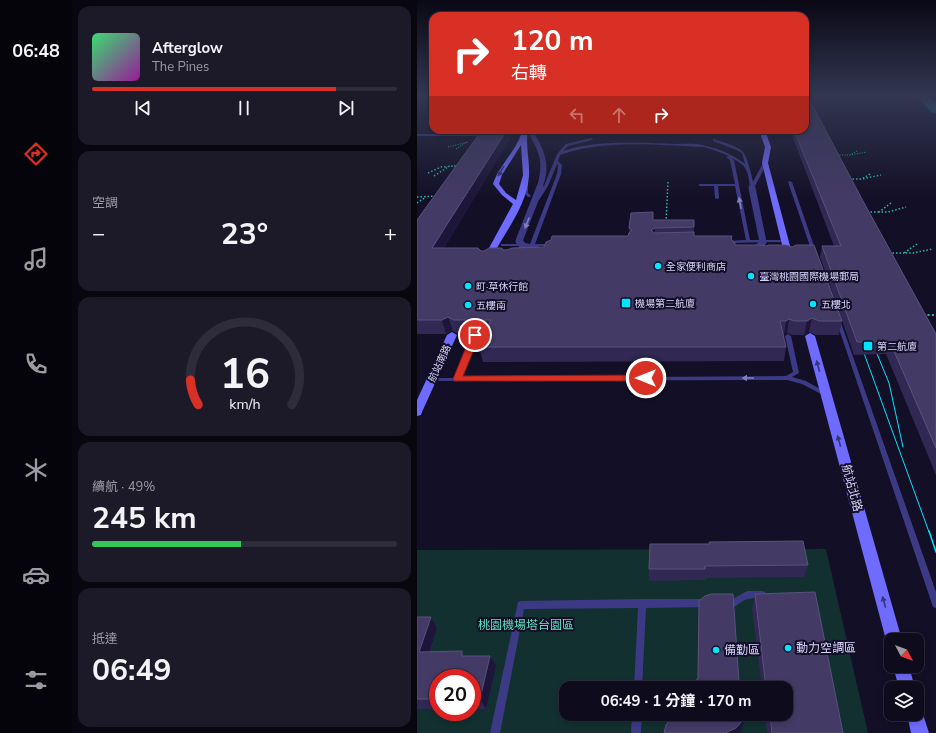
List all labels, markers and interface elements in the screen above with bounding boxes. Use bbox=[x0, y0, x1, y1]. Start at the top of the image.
text: 120 m bbox=[511, 22, 594, 60]
icon: right bbox=[445, 28, 497, 80]
text: Afterglow bbox=[152, 38, 223, 58]
text: 06:48 bbox=[12, 39, 60, 63]
text: The Pines bbox=[152, 58, 209, 76]
text: 右轉 bbox=[511, 61, 547, 85]
icon: previous bbox=[132, 97, 154, 119]
icon: pause bbox=[233, 97, 255, 119]
icon: next bbox=[335, 97, 357, 119]
icon: left bbox=[566, 104, 588, 126]
icon: ahead bbox=[608, 104, 630, 126]
icon: right bbox=[650, 104, 672, 126]
icon: directions bbox=[22, 140, 50, 168]
one-way arrow bbox=[498, 165, 505, 177]
text: 空調 bbox=[92, 194, 118, 212]
one-way arrow bbox=[737, 197, 743, 209]
text: 23° bbox=[221, 214, 268, 255]
one-way arrow bbox=[523, 218, 529, 230]
text: − bbox=[92, 219, 105, 249]
text: + bbox=[384, 219, 397, 249]
icon: music bbox=[22, 245, 50, 273]
place label: 全家便利商店 bbox=[666, 260, 726, 274]
marker: 全家便利商店 bbox=[653, 261, 663, 271]
place label: 臺灣桃園國際機場郵局 bbox=[759, 270, 859, 284]
marker: 臺灣桃園國際機場郵局 bbox=[746, 271, 756, 281]
place label: 町·草休行館 bbox=[476, 280, 528, 294]
marker: 町·草休行館 bbox=[463, 281, 473, 291]
marker: 機場第二航廈 bbox=[620, 297, 632, 309]
place label: 機場第二航廈 bbox=[635, 297, 695, 311]
place label: 五樓北 bbox=[821, 298, 851, 312]
place label: 五樓南 bbox=[476, 299, 506, 313]
marker: 五樓北 bbox=[808, 299, 818, 309]
marker: 五樓南 bbox=[463, 300, 473, 310]
pin bbox=[458, 318, 492, 352]
icon: arrive bbox=[464, 324, 486, 346]
marker: 第二航廈 bbox=[862, 340, 874, 352]
place label: 第二航廈 bbox=[877, 340, 917, 354]
street label: 航站南路 bbox=[425, 342, 455, 385]
text: 16 bbox=[220, 345, 269, 402]
icon: phone bbox=[22, 350, 50, 378]
position arrow bbox=[625, 357, 667, 399]
one-way arrow bbox=[815, 359, 821, 372]
one-way arrow bbox=[741, 375, 754, 381]
text: km/h bbox=[229, 394, 260, 413]
one-way arrow bbox=[836, 435, 842, 447]
icon: climate bbox=[22, 456, 50, 484]
street label: 航站北路 bbox=[838, 463, 866, 513]
text: 續航 · 49% bbox=[92, 478, 155, 496]
text: 245 km bbox=[92, 498, 197, 539]
icon: car bbox=[22, 561, 50, 589]
one-way arrow bbox=[881, 596, 887, 608]
park label: 桃園機場塔台園區 bbox=[478, 617, 574, 633]
text: 抵達 bbox=[92, 630, 118, 648]
north arrow bbox=[884, 633, 924, 673]
map controls bbox=[884, 633, 924, 721]
place label: 動力空調區 bbox=[796, 640, 856, 656]
place label: 備勤區 bbox=[724, 642, 760, 658]
marker: 動力空調區 bbox=[783, 643, 793, 653]
marker: 備勤區 bbox=[711, 645, 721, 655]
text: 06:49 bbox=[92, 650, 171, 691]
icon: filters bbox=[22, 666, 50, 694]
speed limit sign: 20 bbox=[429, 669, 481, 721]
button: layers bbox=[884, 681, 924, 721]
text: 06:49 · 1 分鐘 · 170 m bbox=[601, 691, 751, 711]

